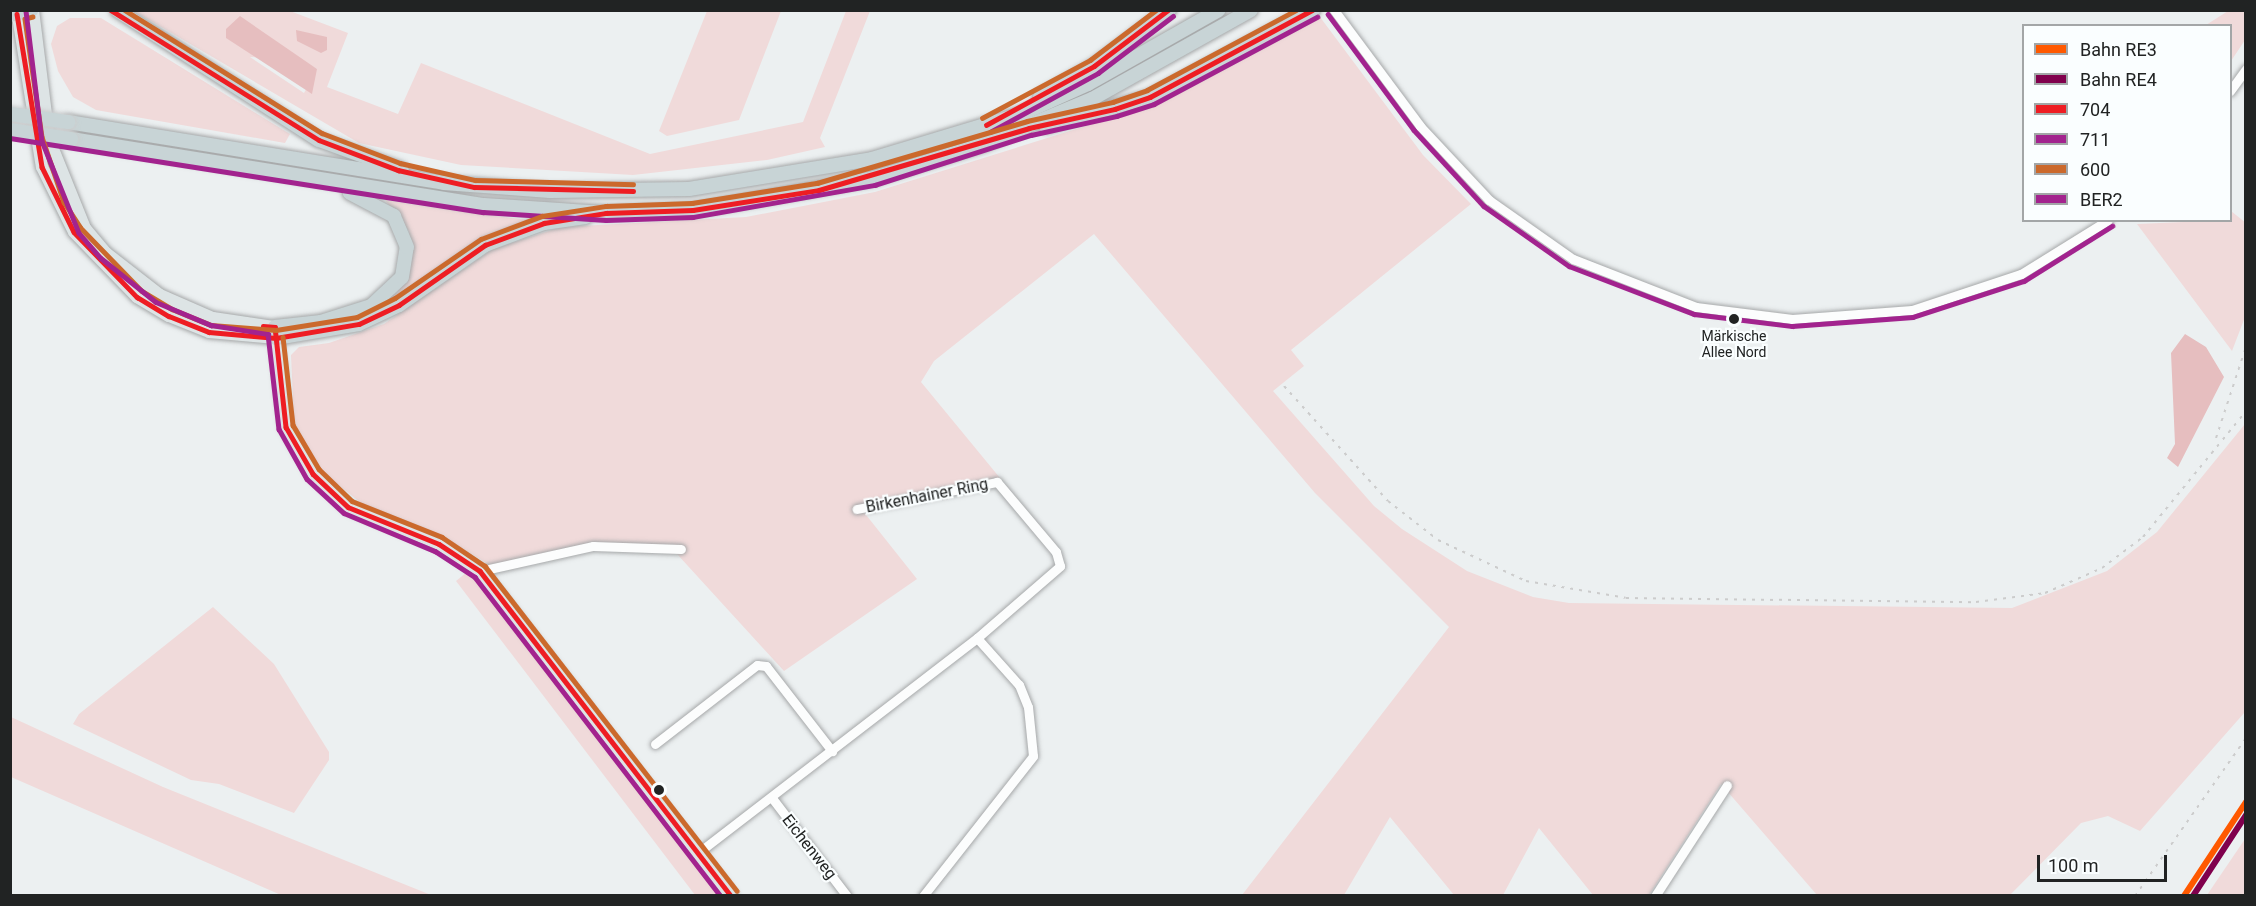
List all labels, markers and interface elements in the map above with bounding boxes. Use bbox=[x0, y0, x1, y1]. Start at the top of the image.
legend bbox=[2022, 24, 2232, 222]
text: Bahn RE3 bbox=[2080, 39, 2157, 60]
text: Bahn RE4 bbox=[2080, 69, 2157, 90]
text: 704 bbox=[2080, 99, 2110, 120]
text: 711 bbox=[2080, 129, 2110, 150]
text: 600 bbox=[2080, 159, 2110, 180]
text: BER2 bbox=[2080, 189, 2123, 210]
marker: Märkische Allee Nord bbox=[1728, 313, 1740, 325]
place label: Märkische Allee Nord bbox=[1702, 328, 1766, 360]
street label: Birkenhainer Ring bbox=[864, 475, 990, 517]
unlabelled marker bbox=[653, 784, 665, 796]
street label: Eichenweg bbox=[778, 811, 840, 883]
scale bar bbox=[2040, 843, 2170, 881]
text: 100 m bbox=[2048, 855, 2099, 876]

